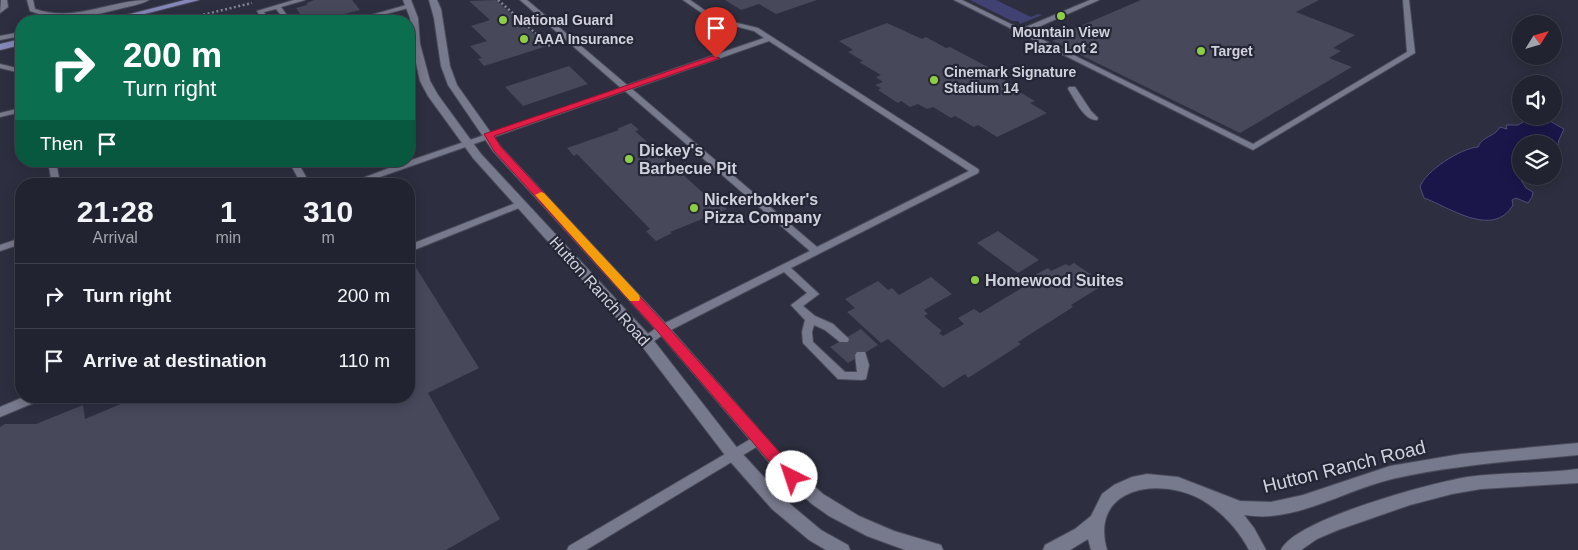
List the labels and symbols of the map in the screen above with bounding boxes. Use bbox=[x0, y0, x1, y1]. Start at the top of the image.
pin bbox=[695, 7, 737, 58]
marker: Mountain View Plaza Lot 2 bbox=[1055, 10, 1067, 22]
place label: National Guard bbox=[513, 12, 613, 28]
marker: National Guard bbox=[497, 14, 509, 26]
north arrow bbox=[1512, 15, 1562, 65]
place label: Mountain View Plaza Lot 2 bbox=[1012, 24, 1110, 56]
place label: AAA Insurance bbox=[534, 31, 634, 47]
marker: AAA Insurance bbox=[518, 33, 530, 45]
place label: Target bbox=[1211, 43, 1253, 59]
marker: Target bbox=[1195, 45, 1207, 57]
place label: Cinemark Signature Stadium 14 bbox=[944, 64, 1076, 96]
marker: Cinemark Signature Stadium 14 bbox=[928, 74, 940, 86]
place label: Dickey's Barbecue Pit bbox=[639, 142, 737, 177]
marker: Dickey's Barbecue Pit bbox=[623, 153, 635, 165]
place label: Nickerbokker's Pizza Company bbox=[704, 191, 821, 226]
marker: Nickerbokker's Pizza Company bbox=[688, 202, 700, 214]
street label: Hutton Ranch Road bbox=[546, 233, 653, 349]
place label: Homewood Suites bbox=[985, 272, 1124, 289]
marker: Homewood Suites bbox=[969, 274, 981, 286]
street label: Hutton Ranch Road bbox=[1261, 436, 1428, 497]
position arrow bbox=[765, 450, 817, 502]

